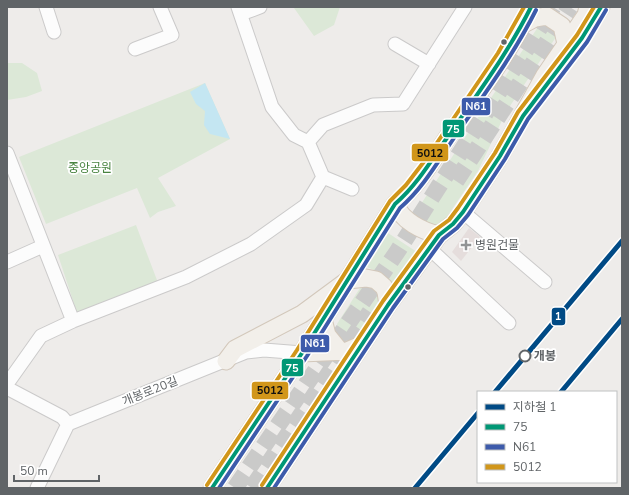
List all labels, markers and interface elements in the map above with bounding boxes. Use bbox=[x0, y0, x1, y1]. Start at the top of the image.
unlabelled marker bbox=[499, 37, 509, 47]
line badge: N61 bbox=[461, 97, 491, 116]
text: N61 bbox=[465, 99, 487, 114]
line badge: 75 bbox=[442, 119, 465, 138]
text: 75 bbox=[446, 122, 460, 137]
line badge: 5012 bbox=[411, 143, 449, 162]
text: 5012 bbox=[417, 146, 444, 161]
park label: 중앙공원 bbox=[68, 160, 112, 176]
place label: 병원건물 bbox=[475, 237, 519, 253]
marker: 병원건물 bbox=[460, 239, 472, 251]
unlabelled marker bbox=[403, 282, 413, 292]
line badge: 1 bbox=[551, 307, 566, 326]
text: 1 bbox=[555, 309, 561, 324]
line badge: N61 bbox=[300, 334, 330, 353]
text: N61 bbox=[304, 336, 326, 351]
place label: 개봉 bbox=[534, 348, 556, 364]
marker: 개봉 bbox=[518, 349, 532, 363]
line badge: 75 bbox=[281, 358, 304, 377]
text: 75 bbox=[285, 361, 299, 376]
street label: 개봉로20길 bbox=[120, 373, 180, 409]
line badge: 5012 bbox=[251, 381, 289, 400]
text: 5012 bbox=[257, 383, 284, 398]
legend bbox=[477, 391, 617, 483]
text: 지하철 1 bbox=[513, 399, 556, 415]
text: 75 bbox=[513, 419, 527, 435]
text: N61 bbox=[513, 439, 536, 455]
scale bar bbox=[14, 457, 99, 483]
text: 5012 bbox=[513, 459, 542, 475]
text: 50 m bbox=[20, 463, 48, 479]

